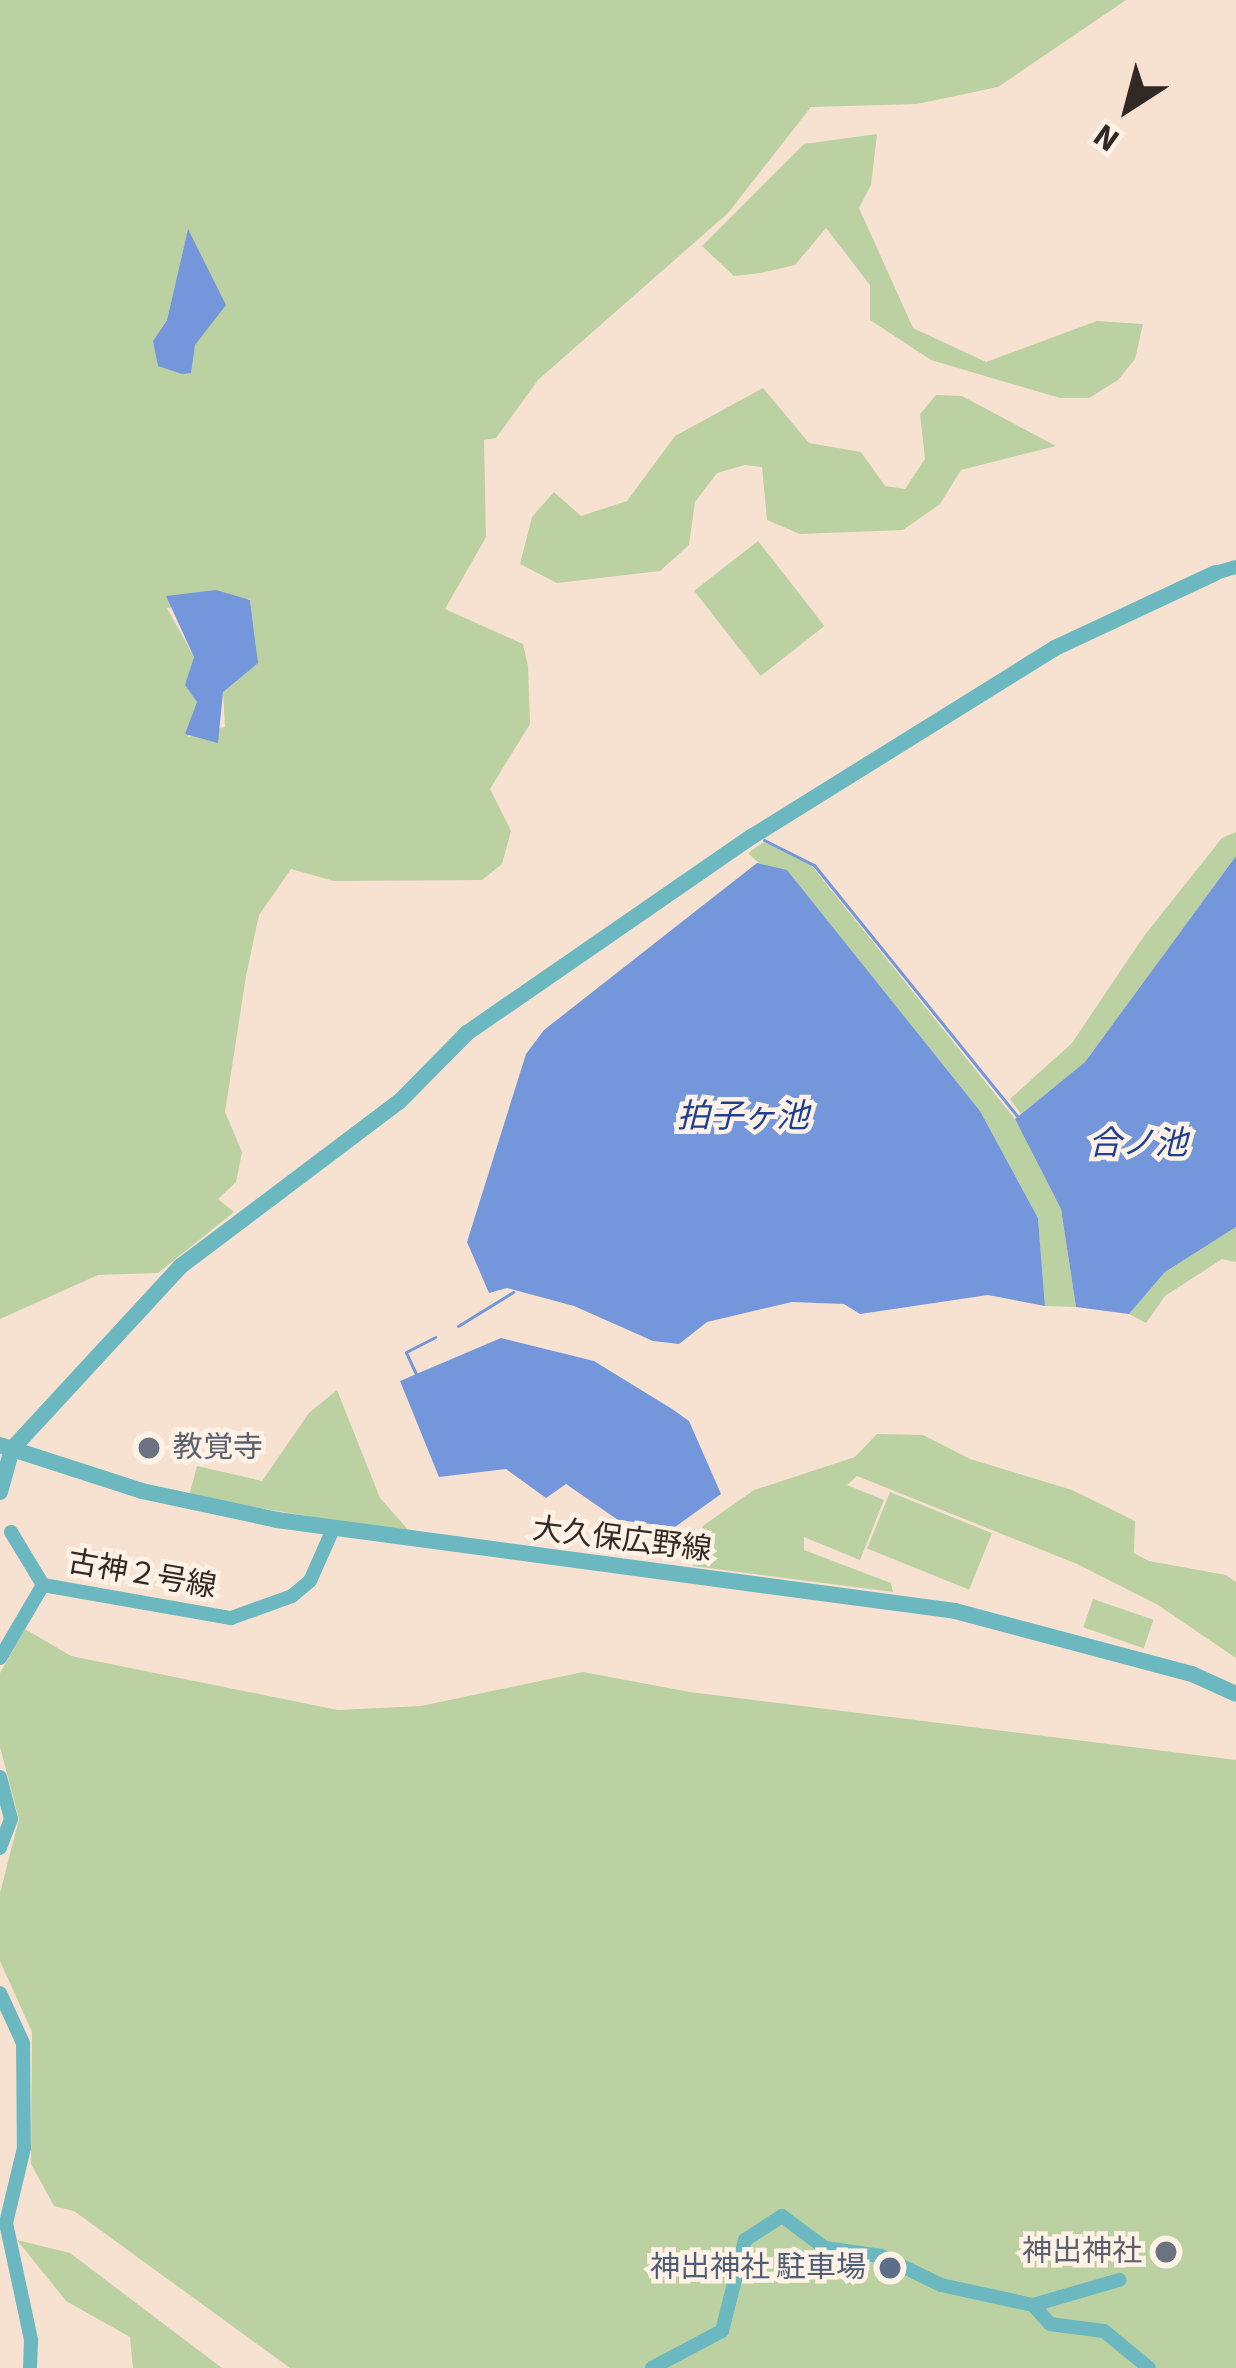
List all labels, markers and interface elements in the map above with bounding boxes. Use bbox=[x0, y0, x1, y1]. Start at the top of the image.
north arrow bbox=[1068, 48, 1188, 168]
text: N bbox=[1084, 112, 1129, 163]
water label: 拍子ヶ池 bbox=[677, 1097, 809, 1137]
water label: 合ノ池 bbox=[1089, 1124, 1187, 1164]
place label: 教覚寺 bbox=[173, 1430, 263, 1466]
marker: 教覚寺 bbox=[136, 1435, 162, 1461]
street label: 大久保広野線 bbox=[530, 1511, 714, 1569]
street label: 古神２号線 bbox=[65, 1544, 219, 1606]
place label: 神出神社 bbox=[1022, 2234, 1142, 2270]
marker: 神出神社 bbox=[1153, 2239, 1179, 2265]
place label: 神出神社 駐車場 bbox=[650, 2250, 866, 2286]
marker: 神出神社 駐車場 bbox=[877, 2255, 903, 2281]

